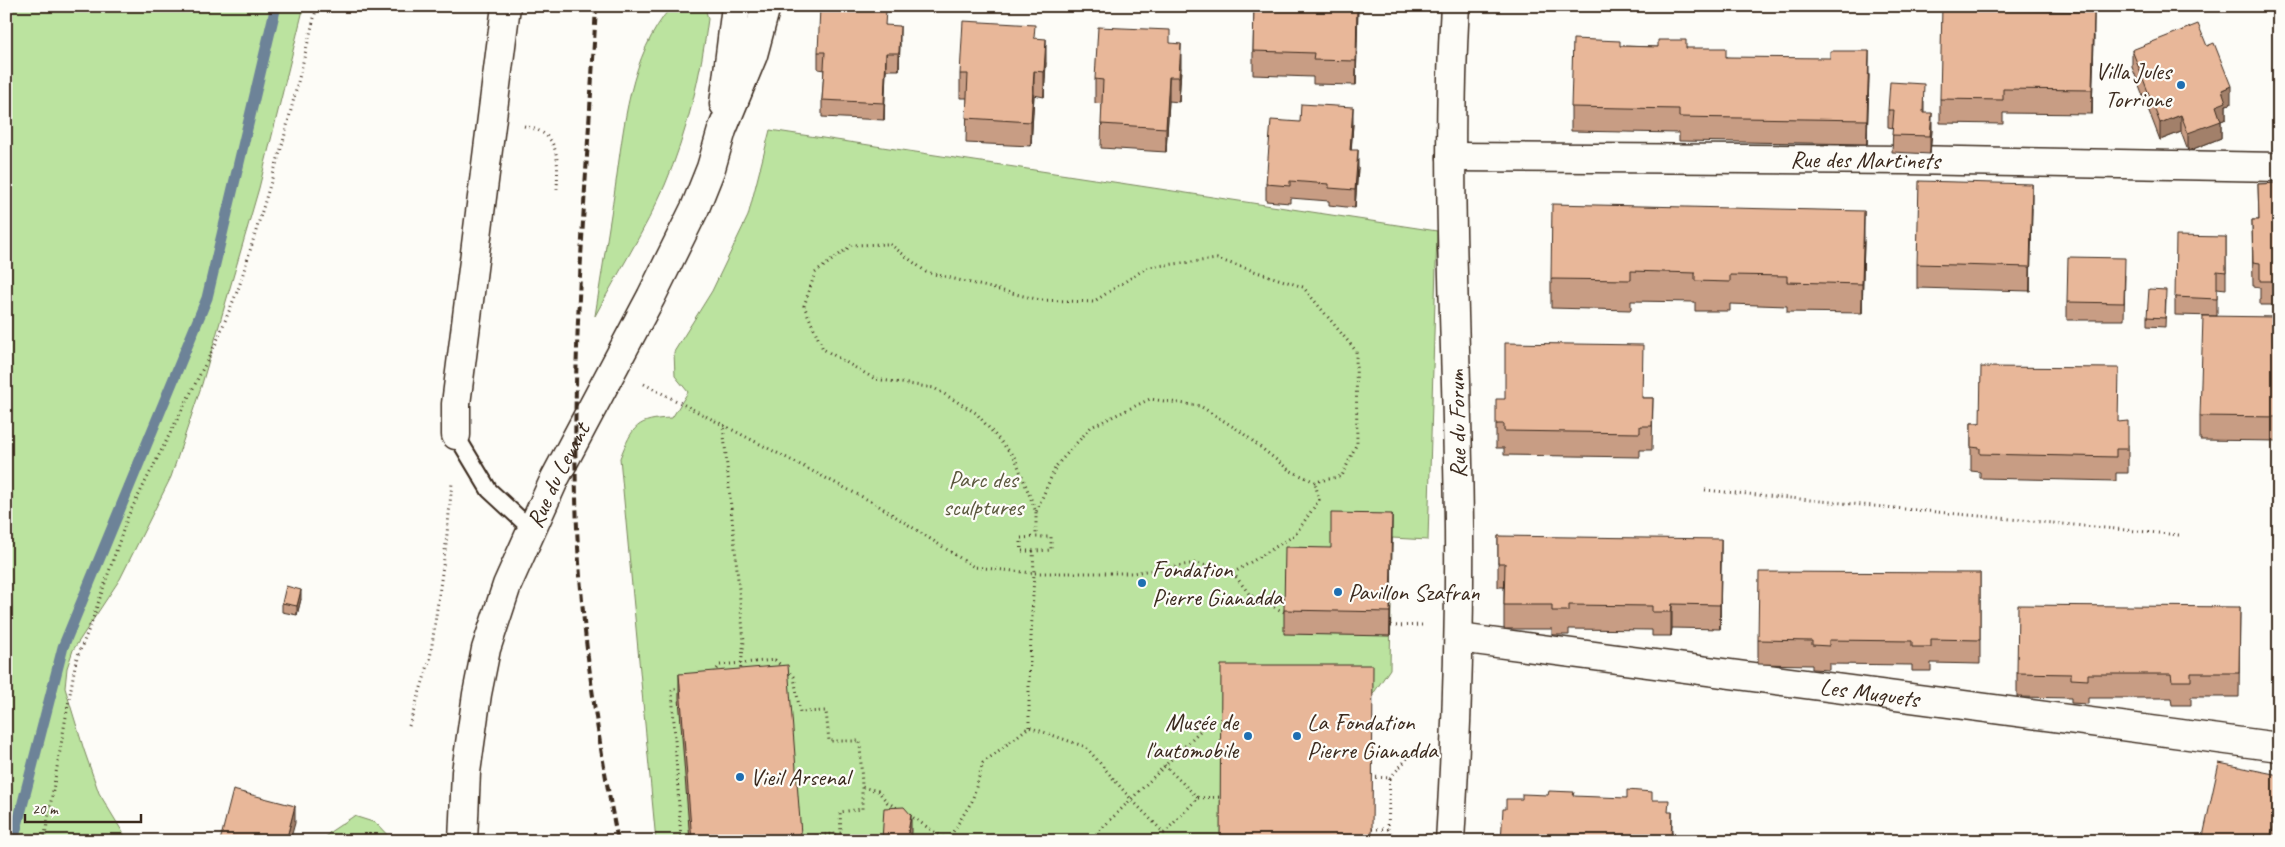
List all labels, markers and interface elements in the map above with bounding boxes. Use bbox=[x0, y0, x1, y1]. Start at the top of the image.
place label: Villa Jules Torrione bbox=[2095, 56, 2174, 114]
marker: Villa Jules Torrione bbox=[2175, 79, 2187, 91]
street label: Rue des Martinets bbox=[1790, 144, 1943, 176]
street label: Rue du Forum bbox=[1441, 369, 1473, 479]
street label: Rue du Levant bbox=[520, 416, 597, 532]
park label: Parc des sculptures bbox=[943, 464, 1026, 522]
place label: Fondation Pierre Gianadda bbox=[1152, 554, 1284, 612]
marker: Fondation Pierre Gianadda bbox=[1136, 577, 1148, 589]
place label: Pavillon Szafran bbox=[1348, 577, 1480, 607]
marker: Pavillon Szafran bbox=[1332, 586, 1344, 598]
street label: Les Muguets bbox=[1818, 671, 1924, 714]
place label: Musée de l'automobile bbox=[1145, 707, 1240, 765]
place label: La Fondation Pierre Gianadda bbox=[1307, 707, 1439, 765]
marker: Musée de l'automobile bbox=[1242, 730, 1254, 742]
marker: La Fondation Pierre Gianadda bbox=[1291, 730, 1303, 742]
place label: Vieil Arsenal bbox=[750, 762, 853, 792]
marker: Vieil Arsenal bbox=[734, 771, 746, 783]
scale bar bbox=[25, 792, 141, 824]
text: 20 m bbox=[32, 800, 59, 819]

